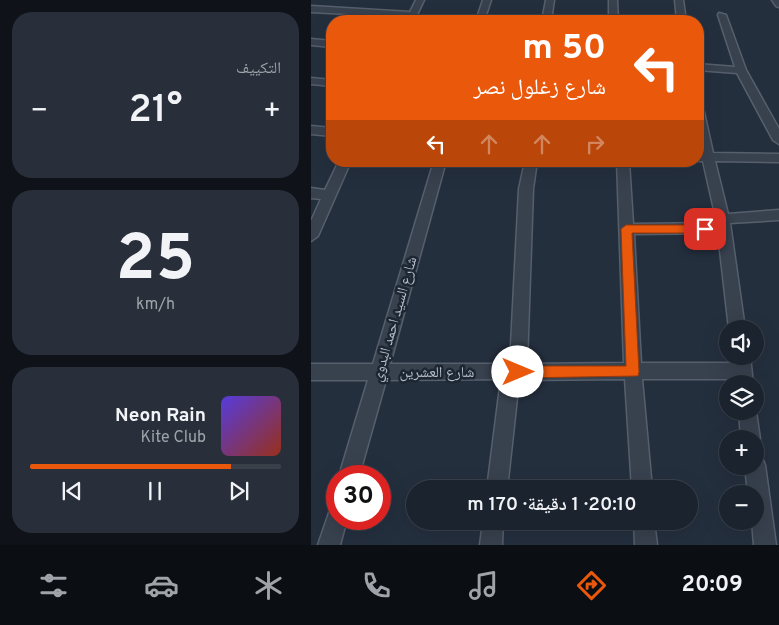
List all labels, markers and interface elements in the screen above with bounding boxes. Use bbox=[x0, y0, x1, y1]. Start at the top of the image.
text: 50 m bbox=[522, 27, 606, 71]
icon: left bbox=[624, 35, 689, 100]
text: التكييف bbox=[236, 59, 281, 79]
text: شارع زغلول نصر bbox=[473, 75, 606, 102]
text: 21° bbox=[129, 87, 182, 136]
text: − bbox=[30, 94, 48, 130]
text: + bbox=[263, 94, 281, 130]
icon: left bbox=[422, 130, 450, 158]
icon: ahead bbox=[475, 130, 503, 158]
icon: ahead bbox=[528, 130, 556, 158]
icon: right bbox=[581, 130, 609, 158]
pin bbox=[684, 208, 726, 250]
icon: arrive bbox=[691, 215, 719, 243]
text: 25 bbox=[116, 221, 195, 303]
street label: شارع السيد احمد البدوي bbox=[368, 255, 423, 384]
text: km/h bbox=[136, 295, 175, 315]
map controls bbox=[719, 320, 764, 530]
button: sound bbox=[719, 320, 764, 365]
position arrow bbox=[491, 345, 543, 397]
street label: شارع العشرين bbox=[400, 364, 475, 383]
button: layers bbox=[719, 375, 764, 420]
text: Neon Rain bbox=[115, 404, 206, 428]
text: Kite Club bbox=[141, 428, 206, 448]
button: + bbox=[719, 430, 764, 475]
speed limit sign: 30 bbox=[326, 465, 391, 530]
icon: previous bbox=[58, 477, 86, 505]
icon: pause bbox=[141, 477, 169, 505]
icon: next bbox=[225, 477, 253, 505]
button: − bbox=[719, 485, 764, 530]
text: 20:10 · 1 دقيقة · 170 m bbox=[467, 493, 637, 517]
icon: filters bbox=[36, 568, 71, 603]
icon: car bbox=[144, 568, 179, 603]
icon: climate bbox=[251, 568, 286, 603]
icon: phone bbox=[359, 568, 394, 603]
icon: music bbox=[466, 568, 501, 603]
icon: directions bbox=[574, 568, 609, 603]
text: 20:09 bbox=[681, 572, 743, 599]

